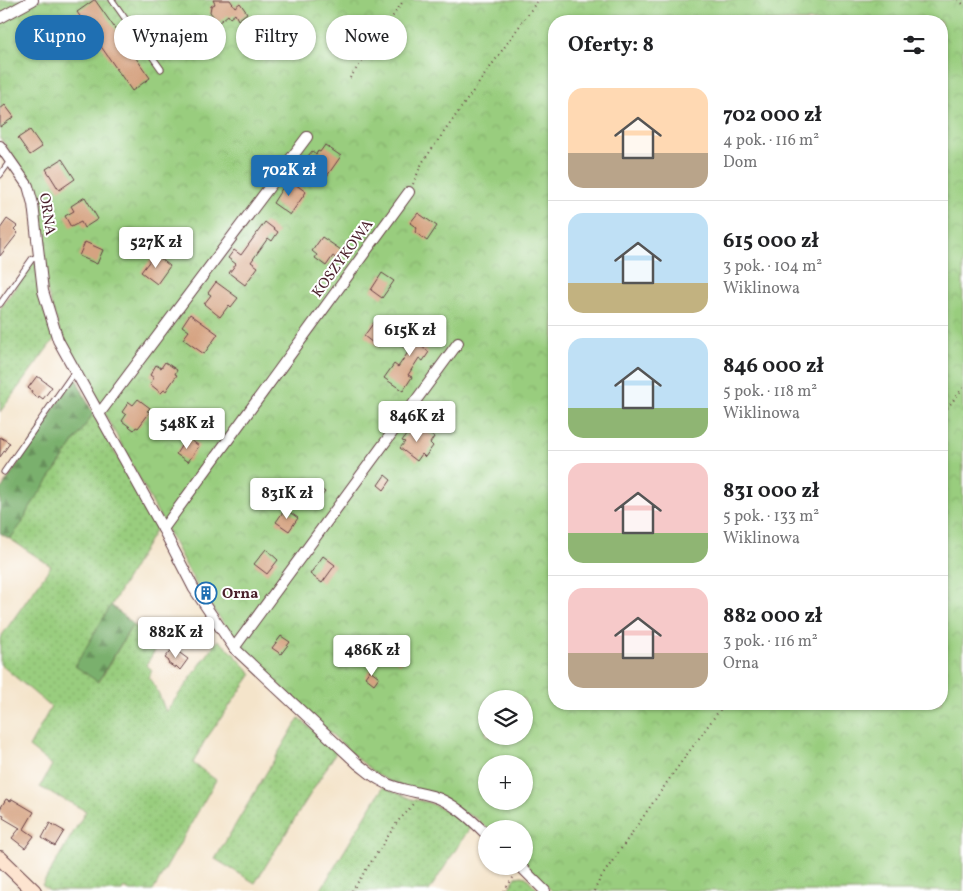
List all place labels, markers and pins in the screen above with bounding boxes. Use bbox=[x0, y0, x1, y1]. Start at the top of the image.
pin: 702K zł bbox=[243, 154, 335, 197]
pin: 527K zł bbox=[110, 226, 202, 269]
pin: 615K zł bbox=[364, 314, 456, 357]
pin: 846K zł bbox=[371, 400, 463, 443]
pin: 548K zł bbox=[141, 408, 233, 450]
pin: 831K zł bbox=[241, 478, 333, 520]
building icon: Orna bbox=[194, 581, 218, 605]
place label: Orna bbox=[222, 584, 258, 605]
pin: 882K zł bbox=[130, 616, 222, 659]
pin: 486K zł bbox=[326, 634, 418, 677]

